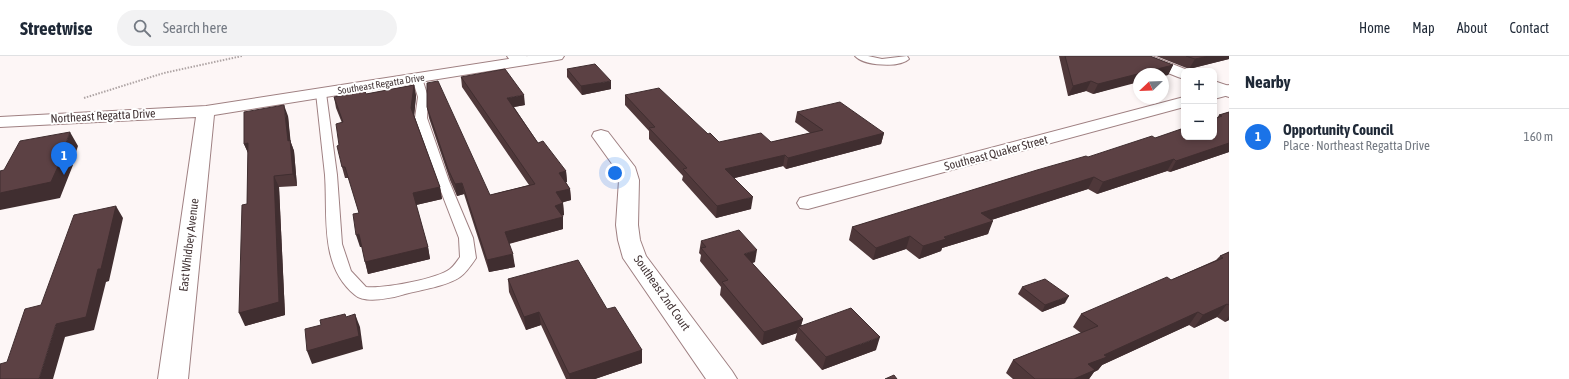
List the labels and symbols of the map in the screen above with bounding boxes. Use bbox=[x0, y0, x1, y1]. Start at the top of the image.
north arrow bbox=[1133, 68, 1169, 104]
street label: Southeast Regatta Drive bbox=[337, 72, 426, 96]
street label: Northeast Regatta Drive bbox=[50, 106, 156, 126]
street label: Southeast Quaker Street bbox=[943, 132, 1050, 174]
pin: 1 bbox=[51, 142, 77, 175]
your location bbox=[605, 163, 625, 183]
street label: East Whidbey Avenue bbox=[176, 198, 202, 292]
street label: Southeast 2nd Court bbox=[631, 253, 693, 334]

